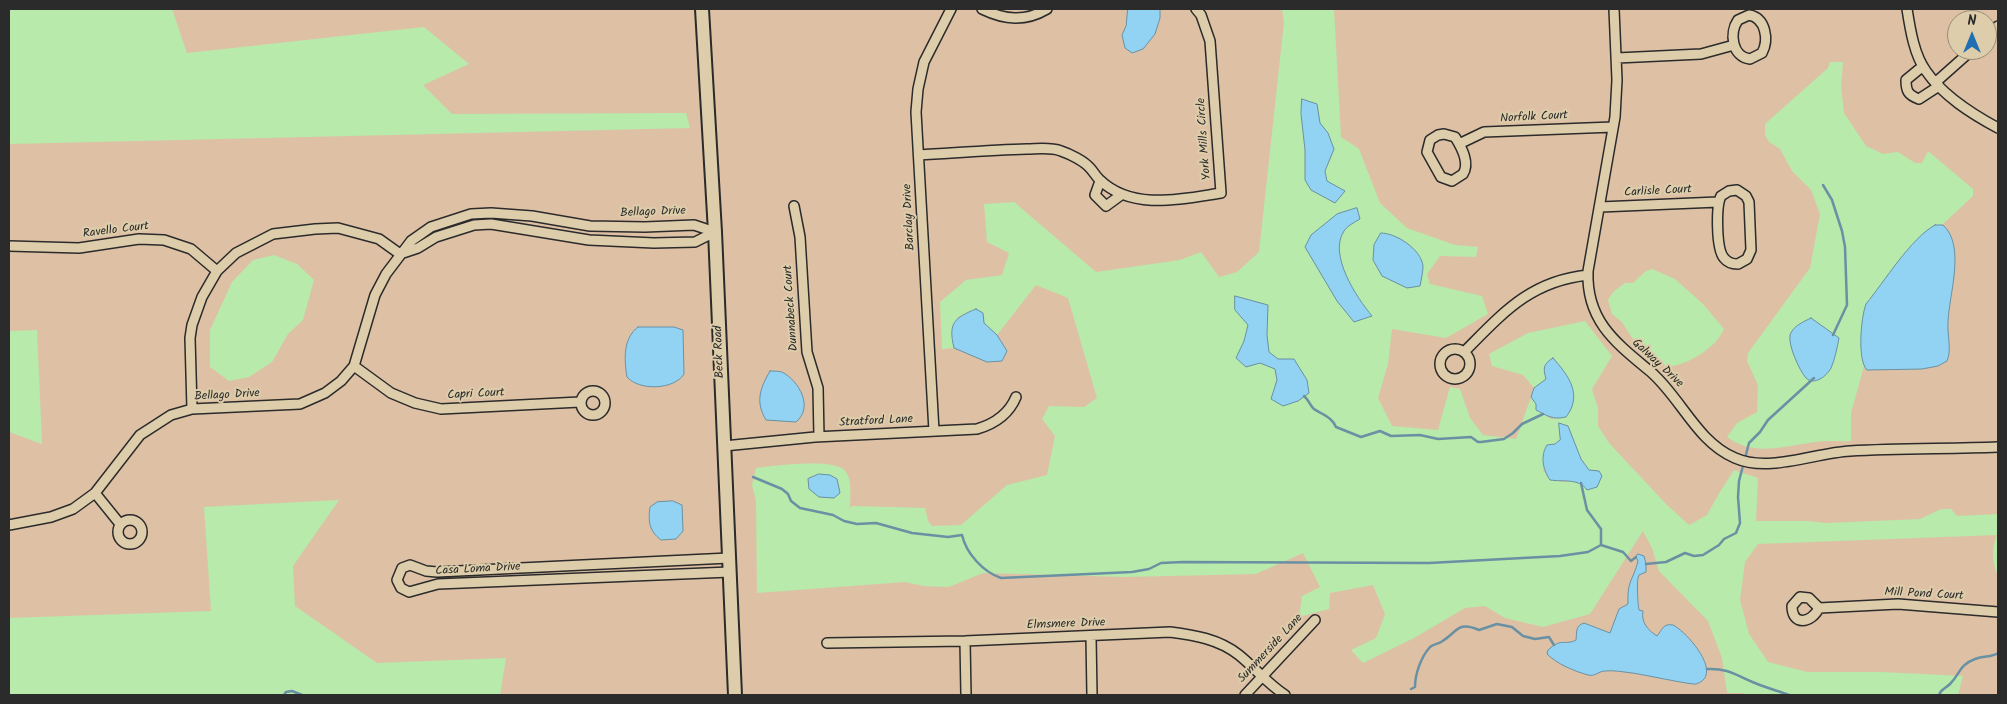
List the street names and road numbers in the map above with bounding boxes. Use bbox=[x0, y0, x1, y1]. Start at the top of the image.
street label: York Mills Circle bbox=[1195, 97, 1215, 181]
street label: Norfolk Court bbox=[1500, 109, 1568, 127]
street label: Barclay Drive bbox=[901, 183, 919, 251]
street label: Carlisle Court bbox=[1624, 183, 1692, 201]
street label: Bellago Drive bbox=[620, 205, 686, 221]
street label: Ravello Court bbox=[82, 220, 150, 242]
street label: Dunnabeck Court bbox=[782, 264, 802, 352]
street label: Beck Road bbox=[712, 325, 728, 379]
street label: Galway Drive bbox=[1628, 337, 1686, 391]
street label: Capri Court bbox=[447, 386, 505, 404]
street label: Bellago Drive bbox=[194, 387, 260, 405]
street label: Stratford Lane bbox=[839, 413, 913, 431]
street label: Casa Loma Drive bbox=[435, 561, 521, 579]
street label: Mill Pond Court bbox=[1884, 586, 1964, 604]
street label: Summerside Lane bbox=[1235, 612, 1307, 686]
street label: Elmsmere Drive bbox=[1026, 616, 1106, 634]

